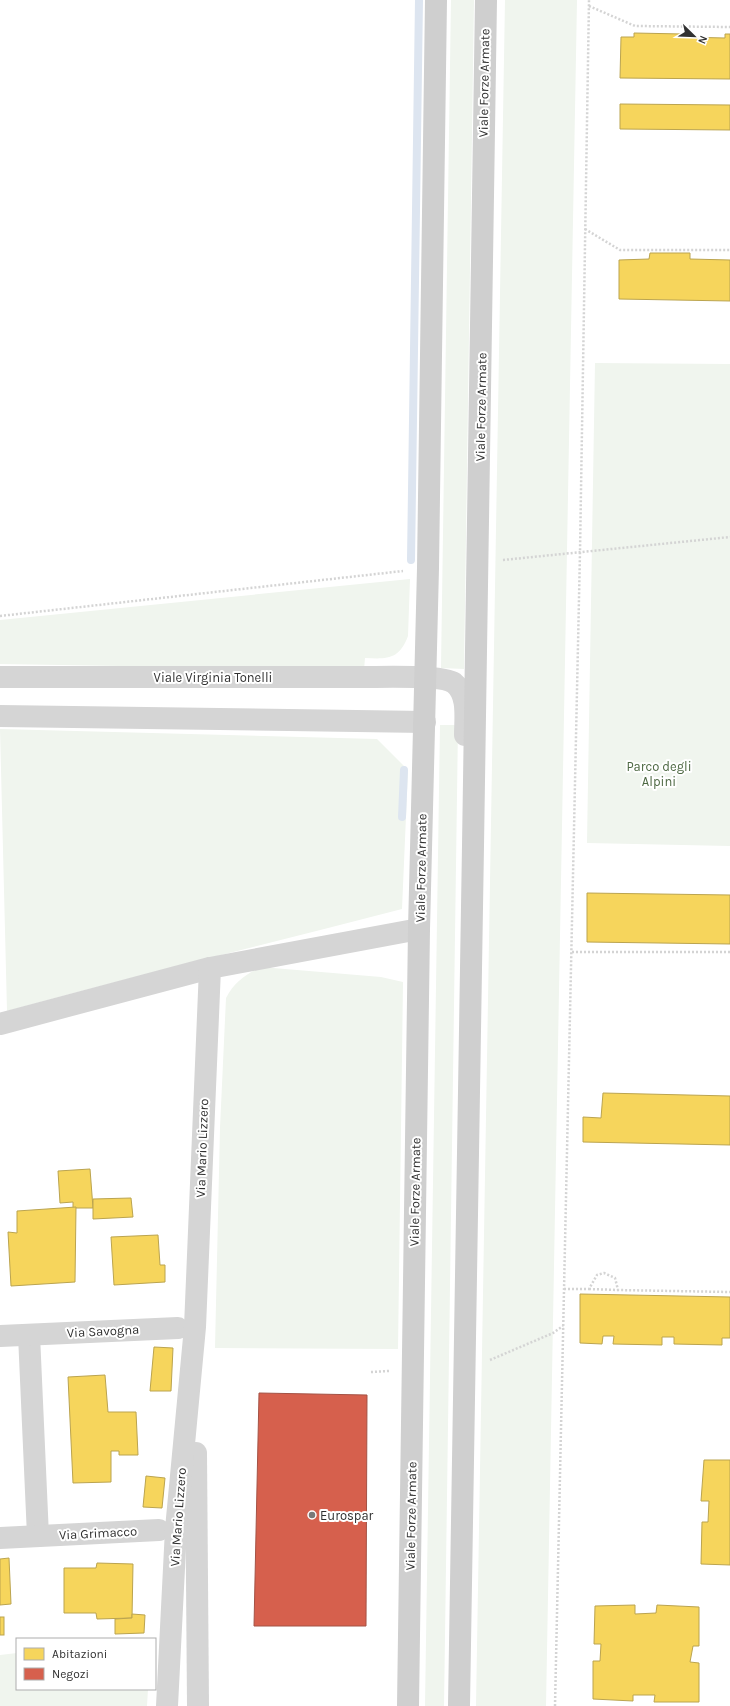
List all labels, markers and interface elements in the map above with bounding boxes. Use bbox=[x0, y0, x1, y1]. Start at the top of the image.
north arrow bbox=[674, 16, 714, 56]
street label: Viale Forze Armate bbox=[476, 28, 492, 138]
text: N bbox=[695, 34, 710, 46]
street label: Viale Forze Armate bbox=[473, 352, 489, 462]
street label: Viale Virginia Tonelli bbox=[154, 670, 272, 685]
park label: Parco degli Alpini bbox=[626, 759, 692, 789]
street label: Viale Forze Armate bbox=[413, 813, 429, 923]
street label: Via Mario Lizzero bbox=[193, 1098, 211, 1198]
street label: Viale Forze Armate bbox=[407, 1137, 423, 1247]
street label: Via Savogna bbox=[66, 1322, 140, 1340]
street label: Viale Forze Armate bbox=[403, 1461, 419, 1571]
street label: Via Mario Lizzero bbox=[167, 1467, 189, 1567]
place label: Eurospar bbox=[320, 1508, 374, 1523]
marker: Eurospar bbox=[307, 1510, 317, 1520]
street label: Via Grimacco bbox=[59, 1523, 137, 1543]
legend bbox=[16, 1638, 156, 1690]
text: Abitazioni bbox=[52, 1647, 107, 1661]
text: Negozi bbox=[52, 1667, 89, 1681]

